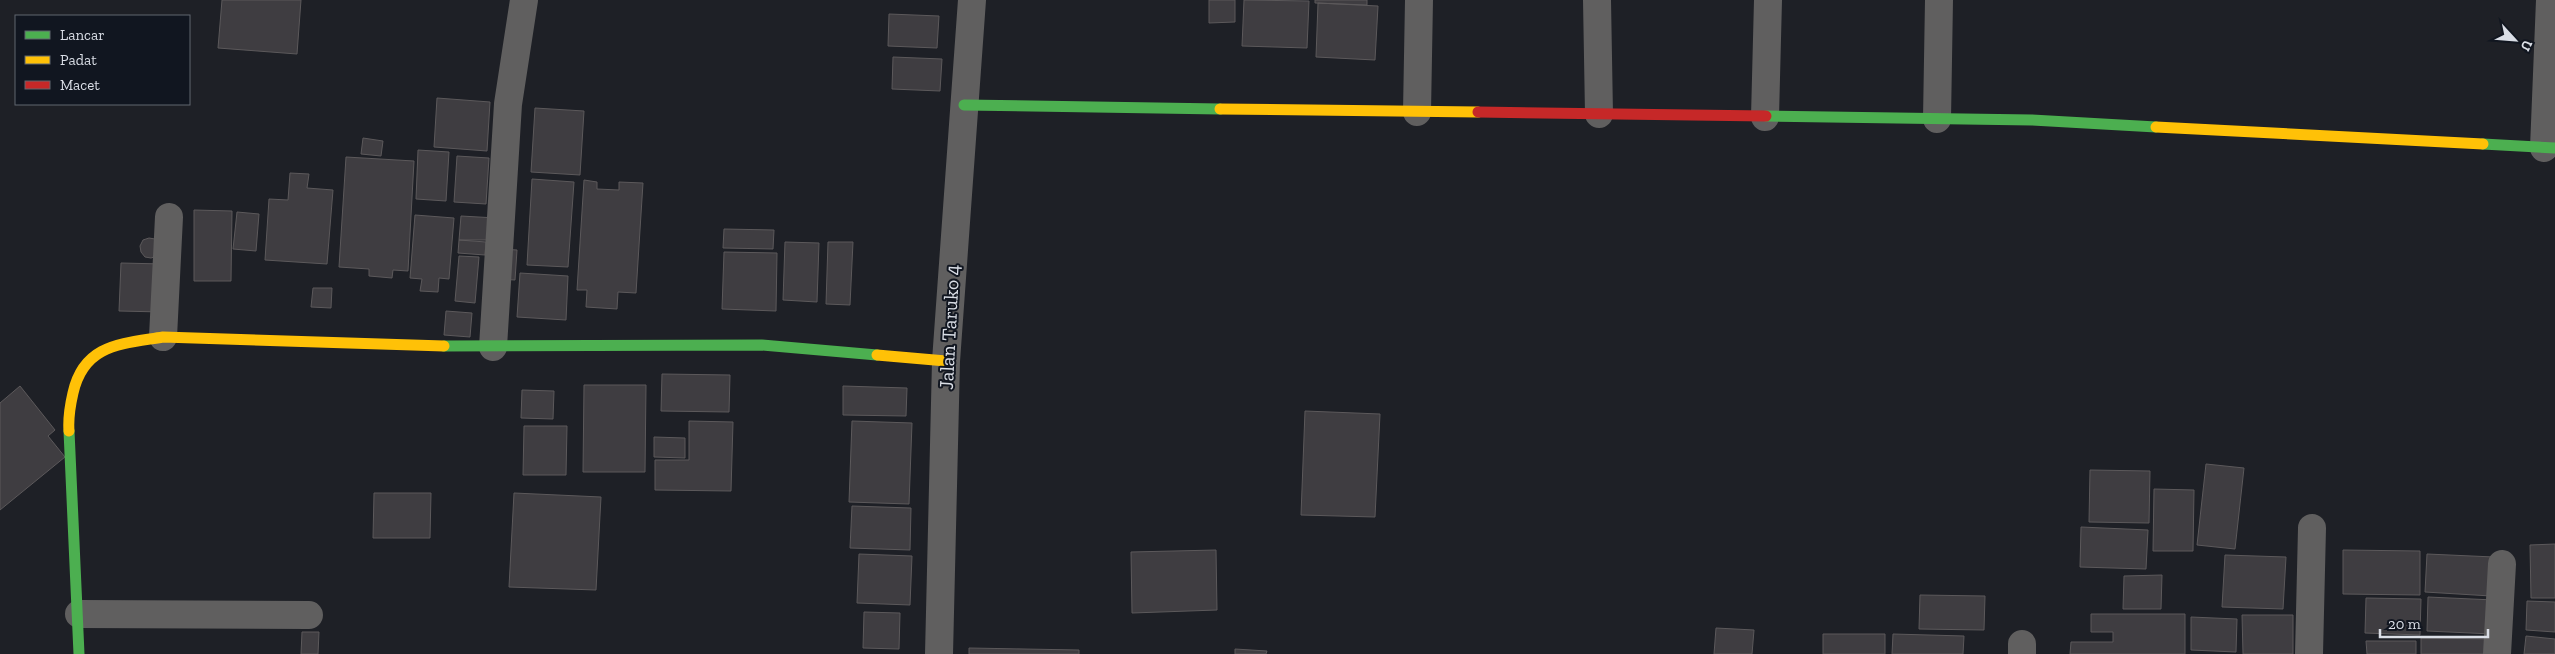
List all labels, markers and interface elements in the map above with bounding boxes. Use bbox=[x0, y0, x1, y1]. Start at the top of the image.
legend bbox=[15, 15, 190, 105]
north arrow bbox=[2490, 15, 2540, 65]
text: Lancar bbox=[60, 26, 105, 44]
text: U bbox=[2516, 37, 2536, 54]
text: Padat bbox=[60, 51, 97, 69]
text: Macet bbox=[60, 76, 100, 94]
street label: Jalan Taruko 4 bbox=[934, 263, 964, 390]
scale bar bbox=[2380, 606, 2488, 638]
text: 20 m bbox=[2388, 615, 2421, 633]

